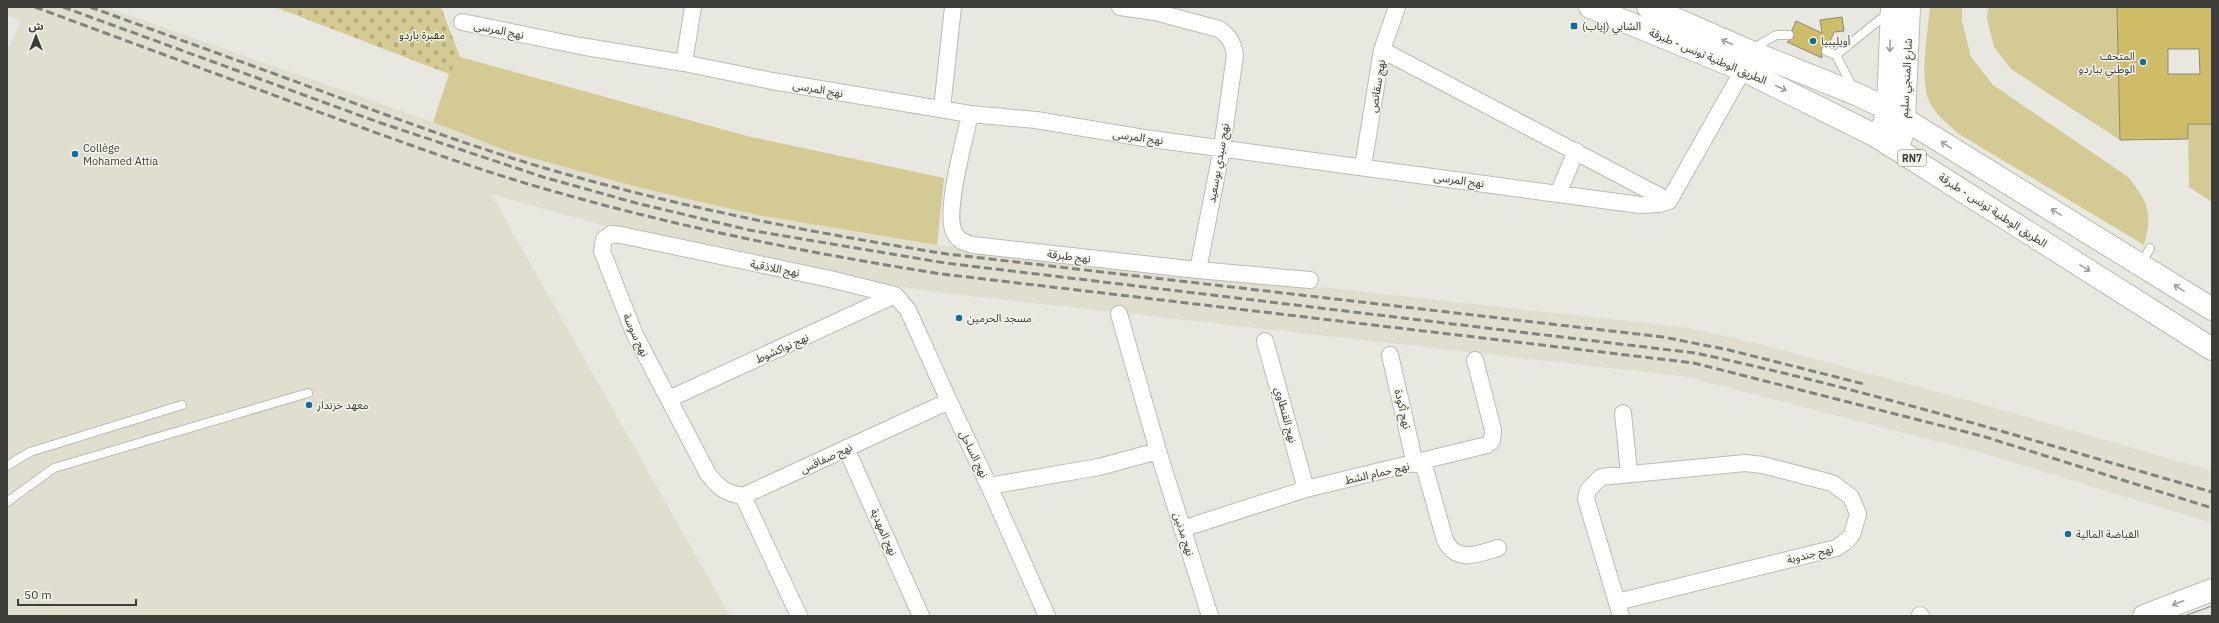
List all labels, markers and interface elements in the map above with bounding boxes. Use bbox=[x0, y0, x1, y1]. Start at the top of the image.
north arrow bbox=[16, 16, 56, 56]
street label: نهج المرسى bbox=[473, 18, 525, 43]
text: ش bbox=[28, 19, 44, 33]
place label: الشابي (إياب) bbox=[1582, 19, 1641, 36]
marker: الشابي (إياب) bbox=[1569, 21, 1579, 31]
street label: الطريق الوطنية تونس - طبرقة bbox=[1647, 25, 1769, 87]
park label: مقبرة باردو bbox=[399, 28, 445, 42]
place label: أويليبيا bbox=[1821, 34, 1851, 48]
marker: أويليبيا bbox=[1808, 36, 1818, 46]
one-way arrow bbox=[1722, 37, 1734, 45]
street label: شارع المنجي سليم bbox=[1897, 38, 1918, 118]
one-way arrow bbox=[1887, 39, 1894, 52]
place label: المتحف الوطني بباردو bbox=[2079, 49, 2135, 79]
marker: المتحف الوطني بباردو bbox=[2138, 57, 2148, 67]
street label: نهج سقانص bbox=[1366, 59, 1389, 114]
street label: نهج المرسى bbox=[792, 78, 844, 101]
one-way arrow bbox=[1775, 85, 1787, 92]
street label: نهج سيدي بوسعيد bbox=[1204, 122, 1234, 204]
street label: نهج المرسى bbox=[1112, 127, 1164, 148]
one-way arrow bbox=[1940, 140, 1951, 149]
place label: Collège Mohamed Attia bbox=[83, 141, 158, 168]
marker: Collège Mohamed Attia bbox=[70, 149, 80, 159]
road number: RN7 bbox=[1898, 150, 1926, 166]
street label: نهج المرسى bbox=[1433, 170, 1485, 191]
street label: الطريق الوطنية تونس - طبرقة bbox=[1936, 170, 2050, 250]
one-way arrow bbox=[2050, 208, 2062, 216]
street label: نهج طبرقة bbox=[1046, 246, 1092, 267]
street label: نهج اللاذقية bbox=[749, 256, 801, 281]
one-way arrow bbox=[2079, 265, 2091, 273]
one-way arrow bbox=[2173, 284, 2185, 292]
street label: نهج سوسة bbox=[619, 311, 652, 359]
place label: مسجد الحرمين bbox=[967, 311, 1032, 325]
marker: مسجد الحرمين bbox=[954, 313, 964, 323]
street label: نهج نواكشوط bbox=[753, 330, 811, 367]
street label: نهج القنطاوي bbox=[1269, 386, 1300, 445]
street label: نهج أكودة bbox=[1391, 388, 1414, 430]
place label: معهد خزندار bbox=[316, 398, 369, 412]
marker: معهد خزندار bbox=[304, 400, 314, 410]
street label: نهج الساحل bbox=[956, 428, 991, 480]
street label: نهج صفاقس bbox=[798, 440, 855, 477]
street label: نهج حمام الشط bbox=[1343, 459, 1411, 488]
street label: نهج المهدية bbox=[866, 506, 901, 558]
street label: نهج مدنين bbox=[1169, 510, 1198, 558]
place label: القباضة المالية bbox=[2076, 527, 2139, 541]
marker: القباضة المالية bbox=[2063, 529, 2073, 539]
street label: نهج جندوبة bbox=[1785, 541, 1835, 568]
scale bar bbox=[18, 581, 136, 607]
text: 50 m bbox=[24, 587, 52, 602]
one-way arrow bbox=[2172, 600, 2184, 608]

